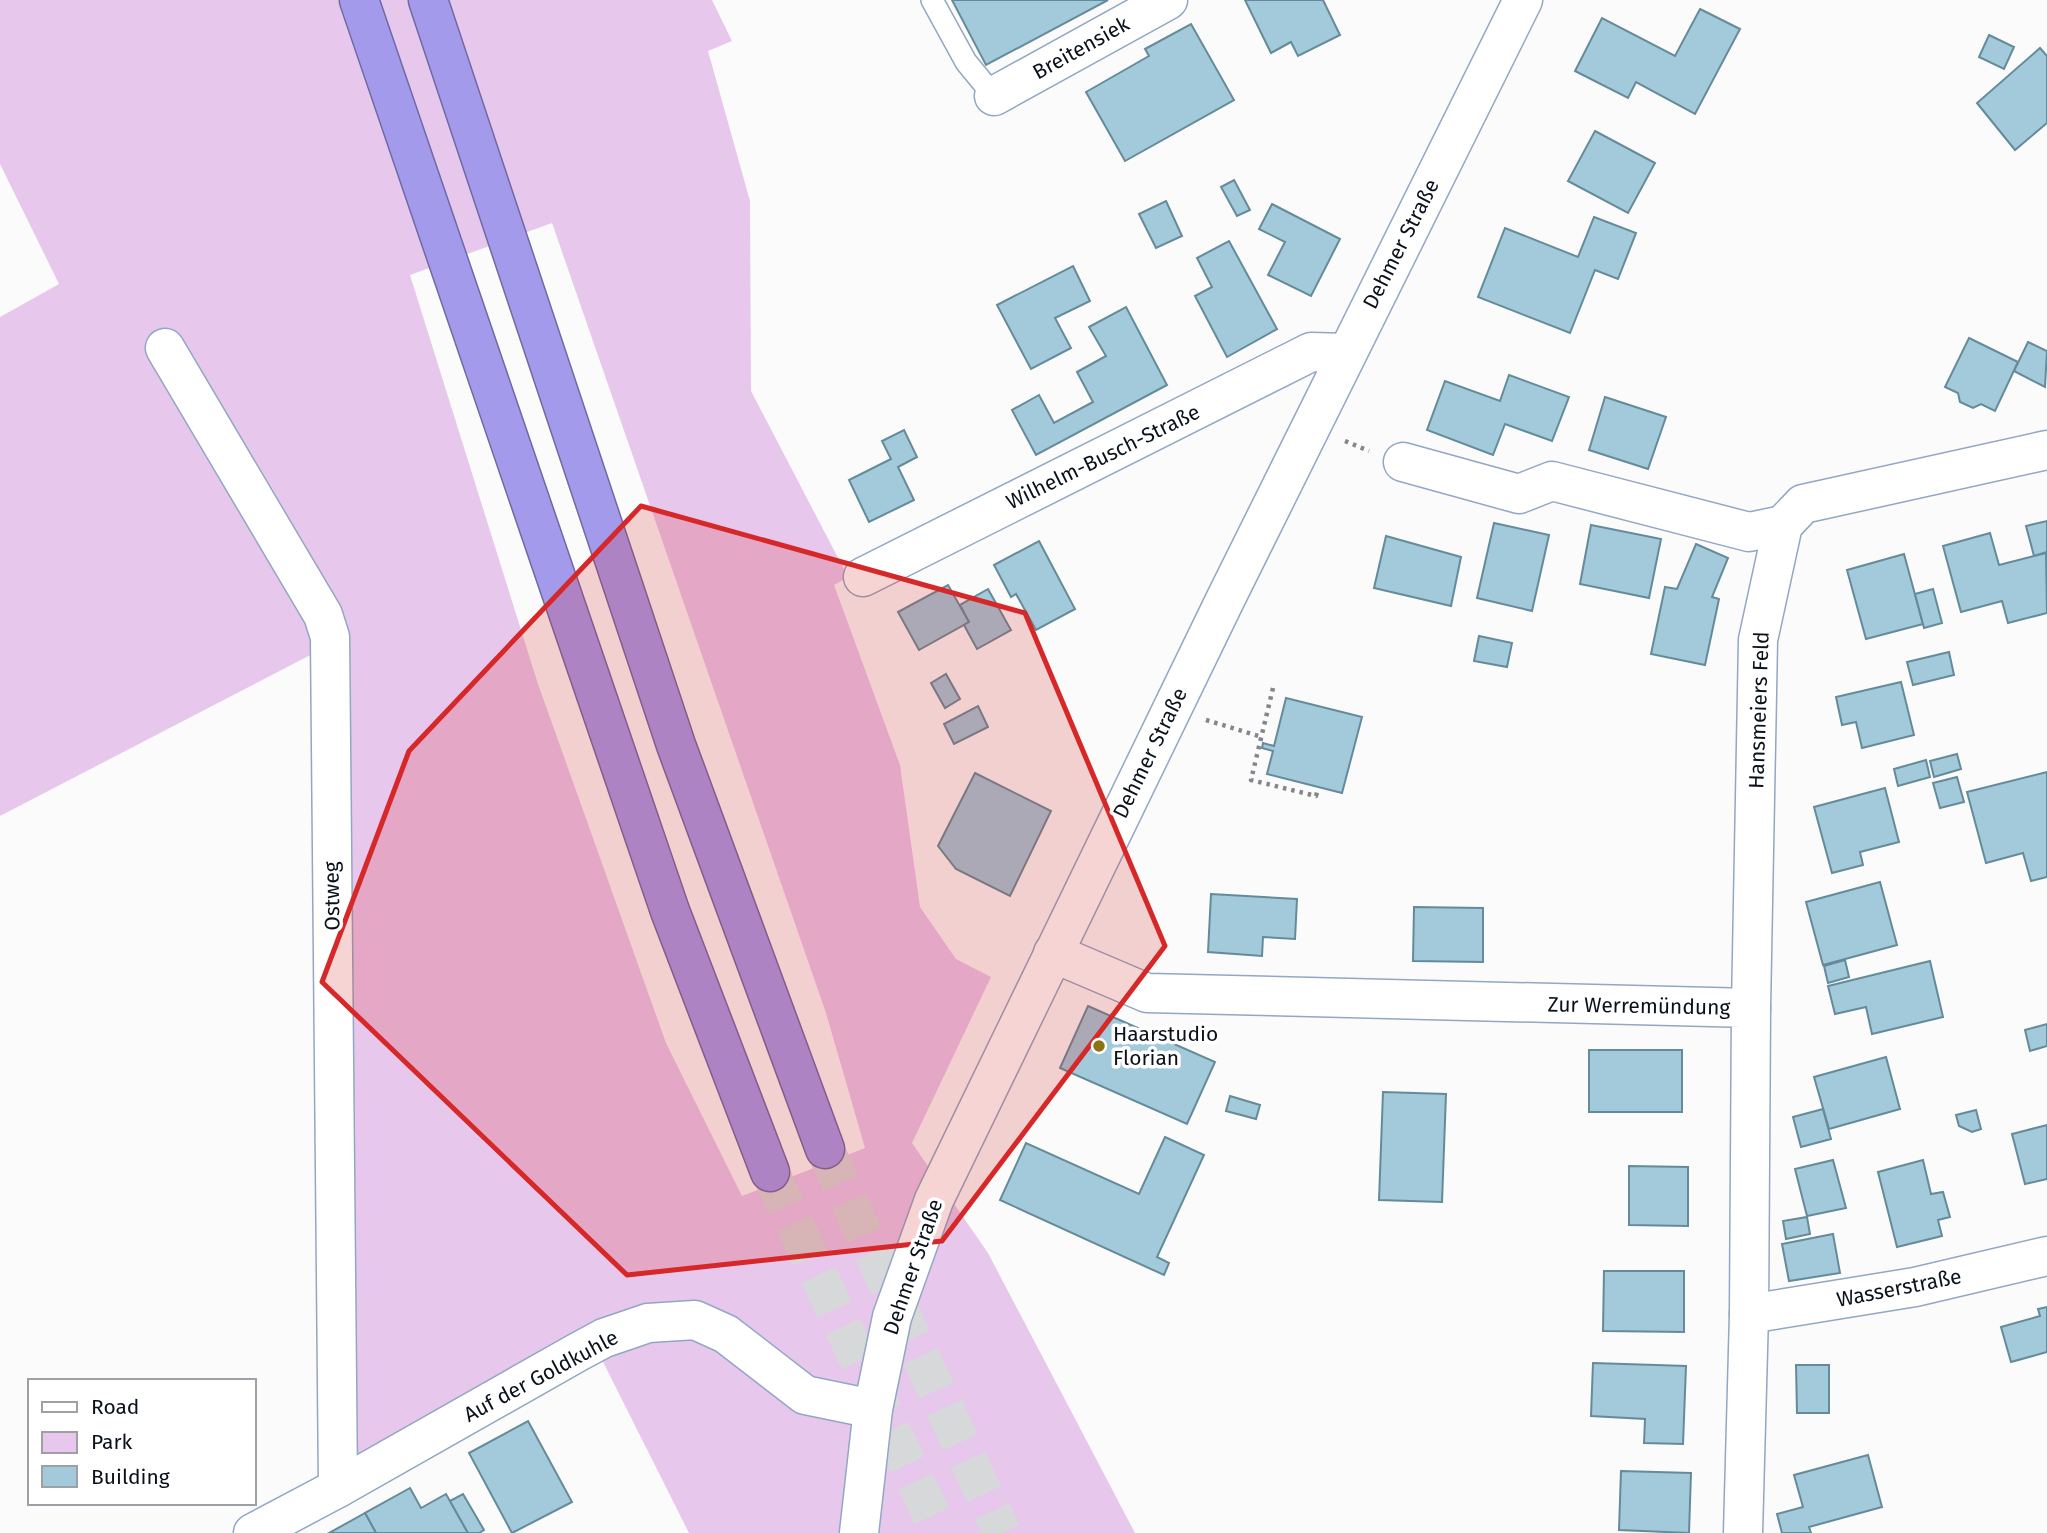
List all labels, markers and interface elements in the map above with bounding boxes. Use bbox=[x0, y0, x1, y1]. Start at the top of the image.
street label: Breitensiek bbox=[1028, 11, 1134, 85]
street label: Dehmer Straße bbox=[1357, 175, 1445, 313]
street label: Wilhelm-Busch-Straße bbox=[1002, 399, 1204, 515]
street label: Hansmeiers Feld bbox=[1743, 631, 1775, 789]
street label: Dehmer Straße bbox=[1107, 683, 1193, 823]
street label: Ostweg bbox=[318, 861, 346, 931]
street label: Zur Werremündung bbox=[1547, 991, 1731, 1021]
place label: Haarstudio Florian bbox=[1113, 1021, 1218, 1071]
marker: Haarstudio Florian bbox=[1091, 1038, 1107, 1054]
street label: Dehmer Straße bbox=[878, 1196, 948, 1338]
street label: Wasserstraße bbox=[1834, 1263, 1964, 1313]
street label: Auf der Goldkuhle bbox=[459, 1324, 623, 1428]
legend bbox=[28, 1379, 256, 1505]
text: Road bbox=[91, 1394, 139, 1420]
text: Park bbox=[91, 1429, 133, 1455]
text: Building bbox=[91, 1464, 170, 1490]

